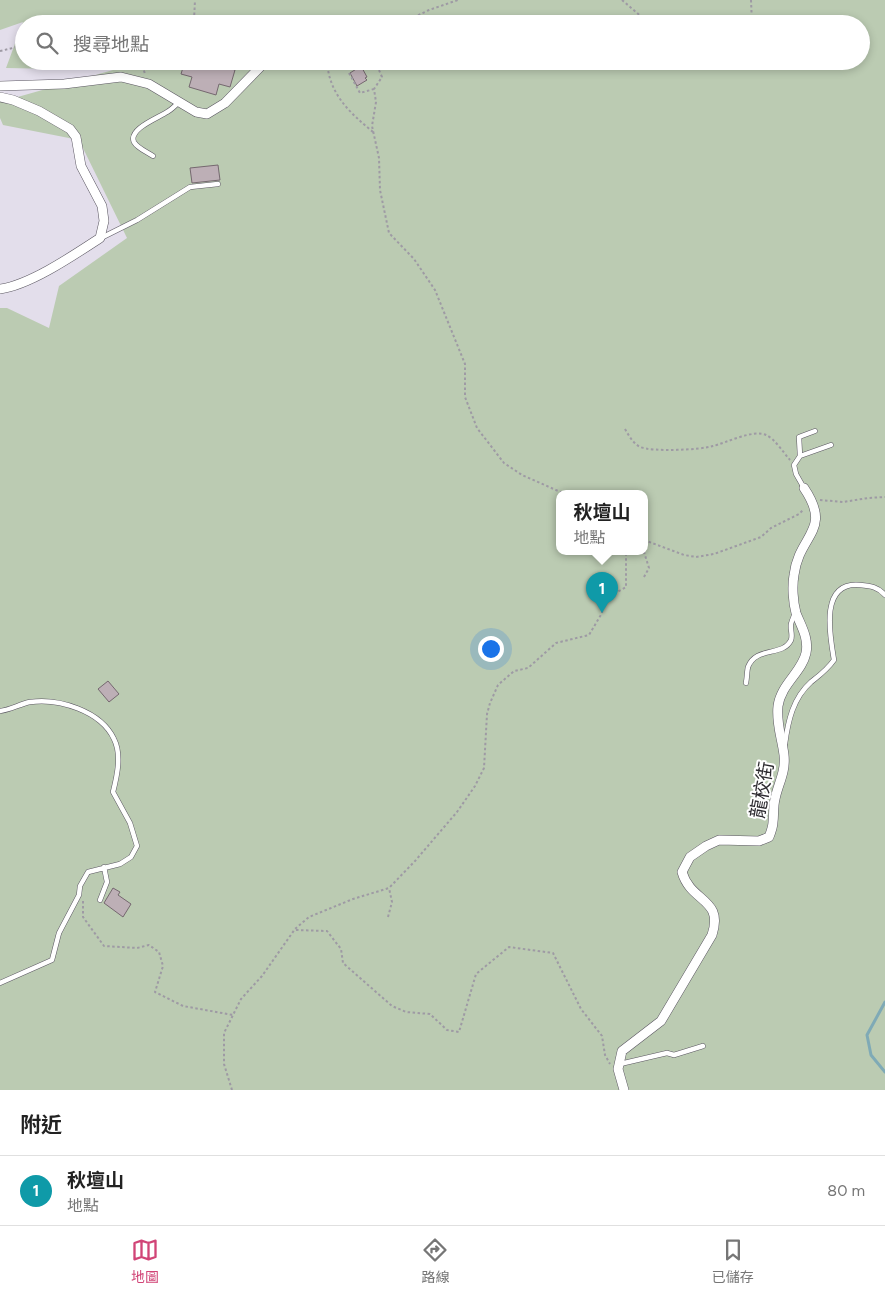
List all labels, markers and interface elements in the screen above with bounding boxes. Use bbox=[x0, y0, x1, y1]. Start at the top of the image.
search box bbox=[15, 15, 870, 70]
icon: search bbox=[33, 29, 61, 57]
text: 搜尋地點 bbox=[73, 33, 149, 56]
popup bbox=[556, 490, 648, 555]
text: 秋壇山 bbox=[573, 501, 631, 524]
text: 地點 bbox=[573, 528, 606, 547]
pin: 1 bbox=[586, 572, 618, 613]
your location bbox=[478, 636, 504, 662]
street label: 龍校街 bbox=[746, 760, 778, 820]
text: 附近 bbox=[20, 1112, 62, 1137]
text: 秋壇山 bbox=[67, 1169, 124, 1192]
text: 1 bbox=[33, 1181, 39, 1200]
text: 80 m bbox=[827, 1181, 865, 1200]
text: 地點 bbox=[67, 1196, 99, 1215]
tab: 地圖 bbox=[131, 1236, 159, 1286]
tab: 路線 bbox=[421, 1236, 449, 1286]
tab: 已儲存 bbox=[712, 1236, 754, 1286]

